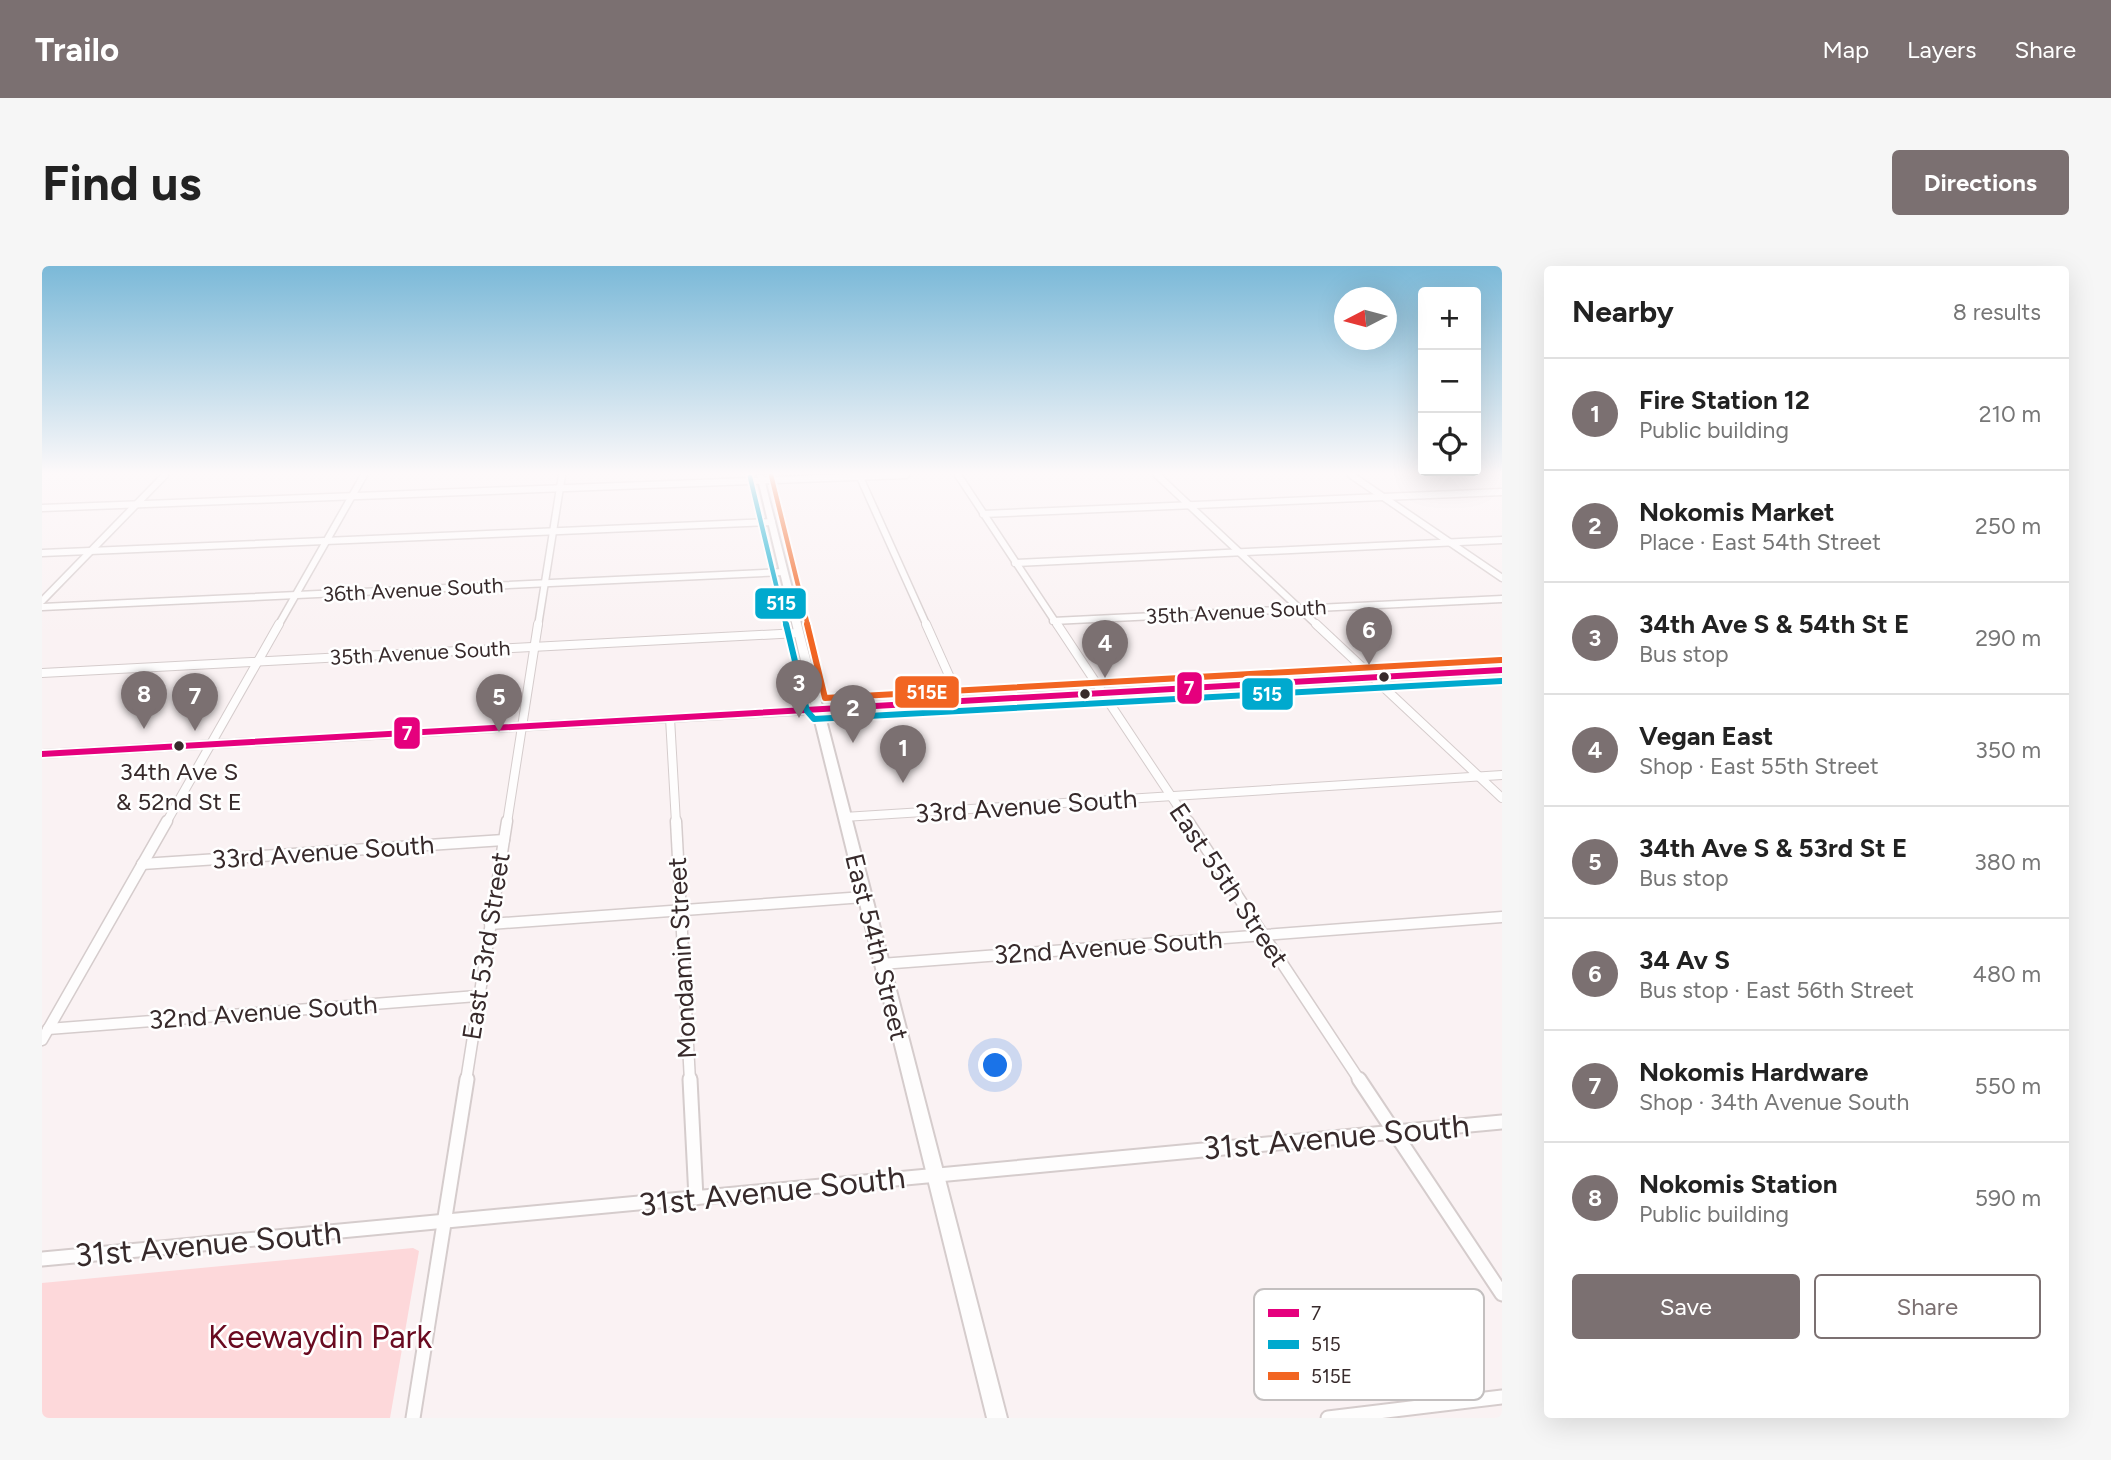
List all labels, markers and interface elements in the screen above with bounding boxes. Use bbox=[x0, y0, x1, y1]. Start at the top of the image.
text: Trailo bbox=[35, 30, 119, 69]
text: Map bbox=[1822, 35, 1869, 64]
text: Layers bbox=[1907, 35, 1976, 64]
text: Share bbox=[2014, 35, 2076, 64]
button: Directions bbox=[1892, 150, 2069, 215]
text: Find us bbox=[42, 153, 201, 212]
north arrow bbox=[1334, 287, 1397, 350]
map controls bbox=[1418, 287, 1481, 476]
button: + bbox=[1418, 287, 1481, 350]
text: Nearby bbox=[1572, 293, 1674, 330]
text: 8 results bbox=[1953, 298, 2041, 326]
button: − bbox=[1418, 350, 1481, 413]
text: Fire Station 12 bbox=[1639, 384, 1810, 416]
text: 1 bbox=[1590, 400, 1600, 428]
text: 210 m bbox=[1979, 400, 2041, 428]
button: locate bbox=[1418, 413, 1481, 476]
text: Public building bbox=[1639, 416, 1789, 444]
text: Nokomis Market bbox=[1639, 496, 1835, 528]
text: 2 bbox=[1588, 512, 1602, 540]
text: 250 m bbox=[1975, 512, 2041, 540]
text: Place · East 54th Street bbox=[1639, 528, 1881, 556]
street label: 36th Avenue South bbox=[322, 572, 504, 607]
line badge: 515 bbox=[754, 587, 807, 620]
text: 515 bbox=[766, 592, 796, 615]
street label: 35th Avenue South bbox=[1145, 594, 1327, 629]
pin: 6 bbox=[1346, 607, 1392, 665]
text: 34th Ave S & 54th St E bbox=[1639, 608, 1909, 640]
pin: 4 bbox=[1082, 620, 1128, 678]
text: 3 bbox=[1589, 624, 1601, 652]
text: 290 m bbox=[1975, 624, 2041, 652]
street label: 35th Avenue South bbox=[329, 635, 511, 670]
text: Bus stop bbox=[1639, 640, 1729, 668]
pin: 3 bbox=[776, 660, 822, 718]
unlabelled marker bbox=[1377, 670, 1391, 684]
pin: 8 bbox=[121, 671, 167, 729]
line badge: 7 bbox=[1176, 671, 1203, 705]
pin: 7 bbox=[172, 673, 218, 731]
pin: 5 bbox=[476, 674, 522, 732]
line badge: 515E bbox=[894, 675, 960, 709]
text: 7 bbox=[1184, 677, 1194, 700]
line badge: 515 bbox=[1241, 677, 1294, 711]
text: 515E bbox=[906, 681, 948, 704]
text: 515 bbox=[1252, 683, 1282, 706]
pin: 2 bbox=[830, 685, 876, 743]
unlabelled marker bbox=[1078, 687, 1092, 701]
line badge: 7 bbox=[393, 716, 421, 750]
text: Vegan East bbox=[1639, 720, 1773, 752]
text: 7 bbox=[402, 722, 412, 745]
pin: 1 bbox=[880, 725, 926, 783]
text: 4 bbox=[1588, 736, 1602, 764]
text: 350 m bbox=[1975, 736, 2041, 764]
marker: 34th Ave S & 52nd St E bbox=[172, 739, 186, 753]
text: Shop · East 55th Street bbox=[1639, 752, 1879, 780]
place label: 34th Ave S & 52nd St E bbox=[116, 757, 242, 816]
street label: 33rd Avenue South bbox=[914, 782, 1138, 830]
street label: East 55th Street bbox=[1162, 797, 1296, 973]
street label: 33rd Avenue South bbox=[211, 828, 435, 876]
text: 34th Ave S & 53rd St E bbox=[1639, 832, 1907, 864]
text: 5 bbox=[1588, 848, 1602, 876]
text: 380 m bbox=[1974, 848, 2041, 876]
street label: East 53rd Street bbox=[455, 850, 517, 1042]
street label: East 54th Street bbox=[838, 850, 916, 1044]
street label: Mondamin Street bbox=[661, 856, 703, 1060]
text: Bus stop bbox=[1639, 864, 1729, 892]
street label: 32nd Avenue South bbox=[993, 923, 1223, 971]
text: 34 Av S bbox=[1639, 944, 1730, 976]
text: 6 bbox=[1588, 960, 1602, 988]
text: 480 m bbox=[1973, 960, 2041, 988]
text: Bus stop · East 56th Street bbox=[1639, 976, 1914, 1004]
street label: 32nd Avenue South bbox=[148, 988, 378, 1036]
your location bbox=[978, 1048, 1012, 1082]
text: Nokomis Hardware bbox=[1639, 1056, 1869, 1088]
text: 7 bbox=[1589, 1072, 1601, 1100]
text: 550 m bbox=[1975, 1072, 2041, 1100]
text: Shop · 34th Avenue South bbox=[1639, 1088, 1909, 1116]
street label: 31st Avenue South bbox=[1201, 1106, 1471, 1168]
street label: 31st Avenue South bbox=[637, 1158, 907, 1224]
text: Nokomis Station bbox=[1639, 1168, 1837, 1200]
text: 8 bbox=[1588, 1184, 1602, 1212]
text: 590 m bbox=[1975, 1184, 2041, 1212]
text: Public building bbox=[1639, 1200, 1789, 1228]
street label: 31st Avenue South bbox=[73, 1213, 343, 1275]
button: Save bbox=[1572, 1274, 1800, 1339]
button: Share bbox=[1814, 1274, 2041, 1339]
legend bbox=[1254, 1289, 1484, 1400]
text: 7 bbox=[1311, 1302, 1321, 1325]
park label: Keewaydin Park bbox=[208, 1318, 432, 1356]
text: 515 bbox=[1311, 1333, 1341, 1356]
text: 515E bbox=[1311, 1365, 1352, 1388]

